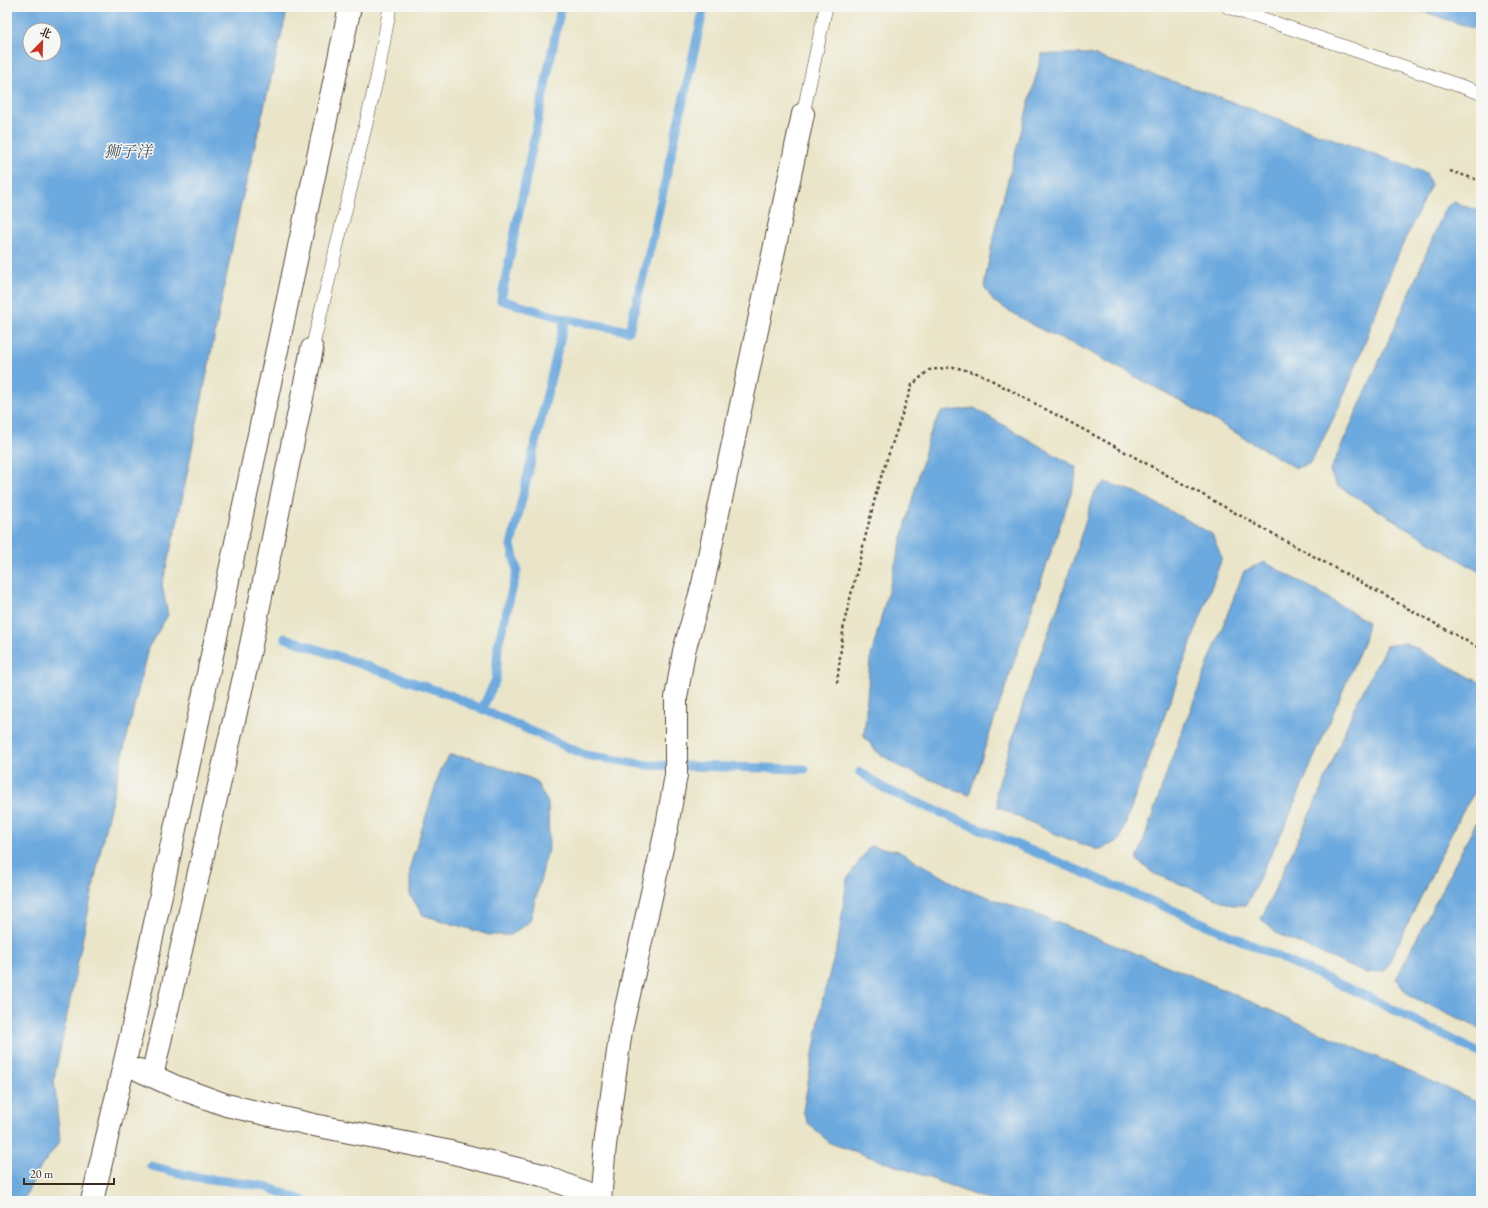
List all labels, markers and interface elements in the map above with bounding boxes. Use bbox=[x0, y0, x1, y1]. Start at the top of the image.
north arrow bbox=[22, 22, 62, 62]
text: 北 bbox=[38, 24, 54, 41]
water label: 狮子洋 bbox=[104, 141, 154, 162]
scale bar bbox=[24, 1160, 114, 1186]
text: 20 m bbox=[30, 1166, 54, 1182]

